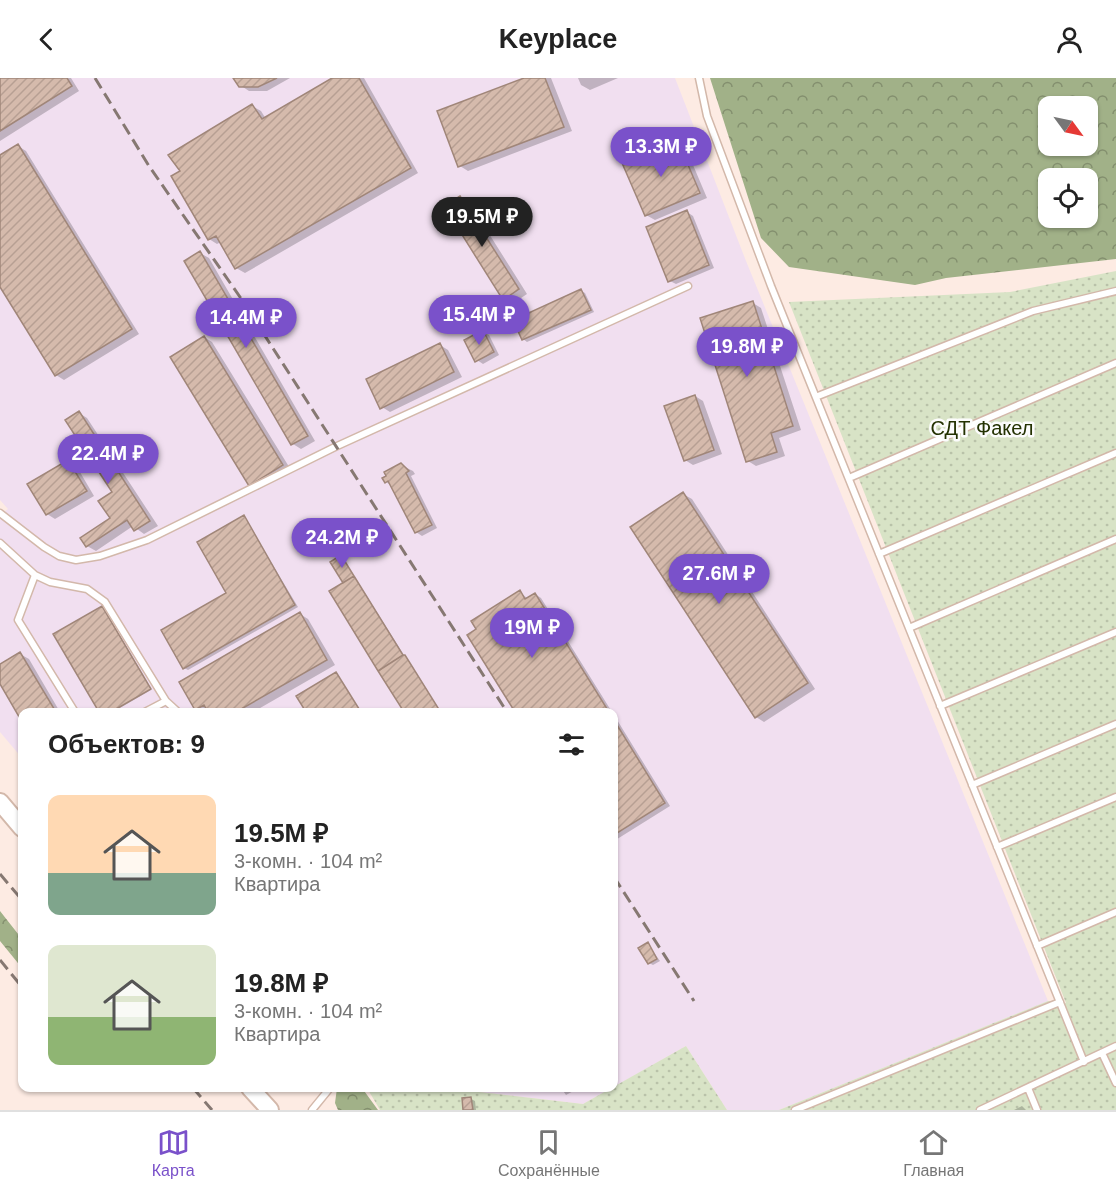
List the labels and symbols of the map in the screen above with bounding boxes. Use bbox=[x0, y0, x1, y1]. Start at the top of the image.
north arrow bbox=[1038, 96, 1098, 156]
pin: 13.3M ₽ bbox=[606, 127, 716, 178]
pin: 19.5M ₽ bbox=[427, 197, 537, 248]
pin: 15.4M ₽ bbox=[424, 295, 534, 346]
pin: 14.4M ₽ bbox=[191, 298, 301, 349]
pin: 19.8M ₽ bbox=[692, 327, 802, 378]
park label: СДТ Факел bbox=[931, 417, 1033, 439]
pin: 22.4M ₽ bbox=[53, 434, 163, 485]
pin: 24.2M ₽ bbox=[287, 518, 397, 569]
pin: 27.6M ₽ bbox=[664, 554, 774, 605]
pin: 19M ₽ bbox=[490, 608, 574, 659]

